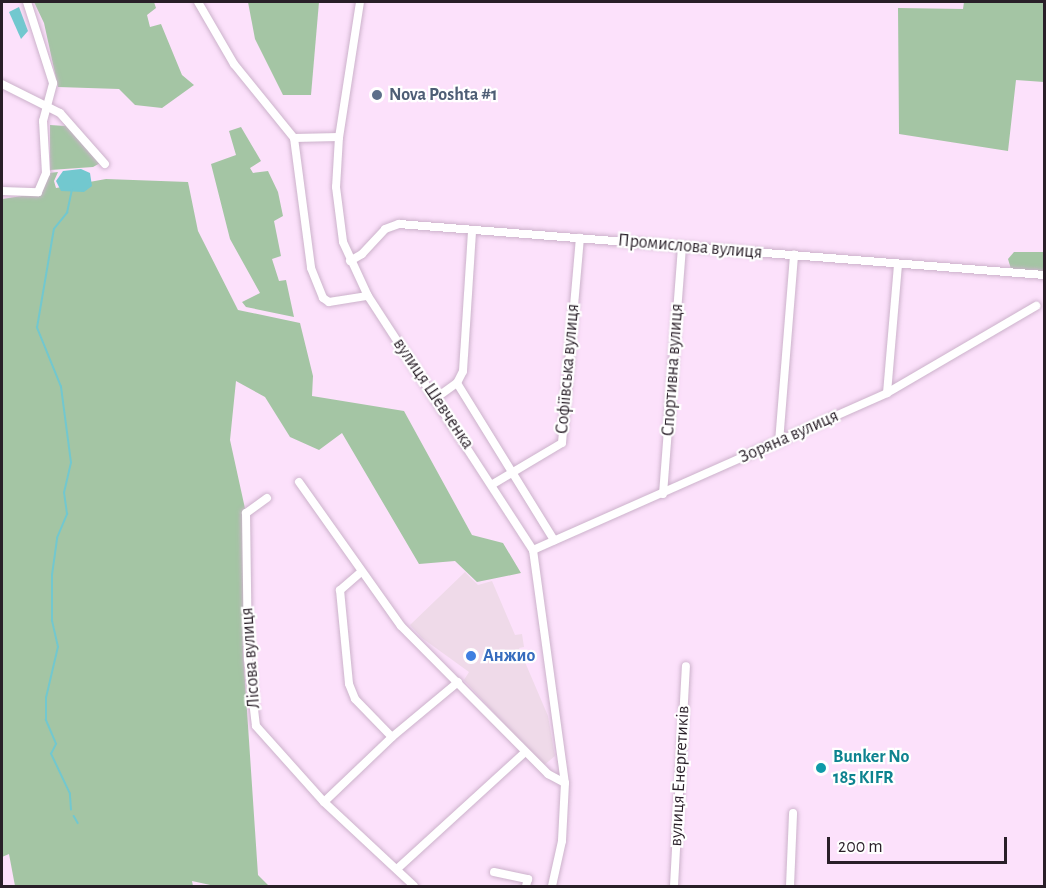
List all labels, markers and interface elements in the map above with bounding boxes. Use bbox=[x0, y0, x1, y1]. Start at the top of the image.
place label: Nova Poshta #1 bbox=[389, 84, 498, 106]
marker: Nova Poshta #1 bbox=[370, 88, 384, 102]
street label: Промислова вулиця bbox=[617, 230, 763, 264]
street label: Софіївська вулиця bbox=[552, 303, 584, 435]
street label: Спортивна вулиця bbox=[658, 303, 688, 437]
street label: вулиця Шевченка bbox=[388, 334, 478, 454]
street label: Зоряна вулиця bbox=[736, 405, 842, 469]
street label: Лісова вулиця bbox=[237, 607, 265, 709]
place label: Анжио bbox=[483, 645, 535, 667]
marker: Анжио bbox=[464, 649, 478, 663]
street label: вулиця Енергетиків bbox=[666, 705, 694, 847]
place label: Bunker No 185 KIFR bbox=[833, 747, 909, 789]
marker: Bunker No 185 KIFR bbox=[814, 761, 828, 775]
scale bar bbox=[830, 825, 1010, 863]
text: 200 m bbox=[838, 838, 883, 856]

